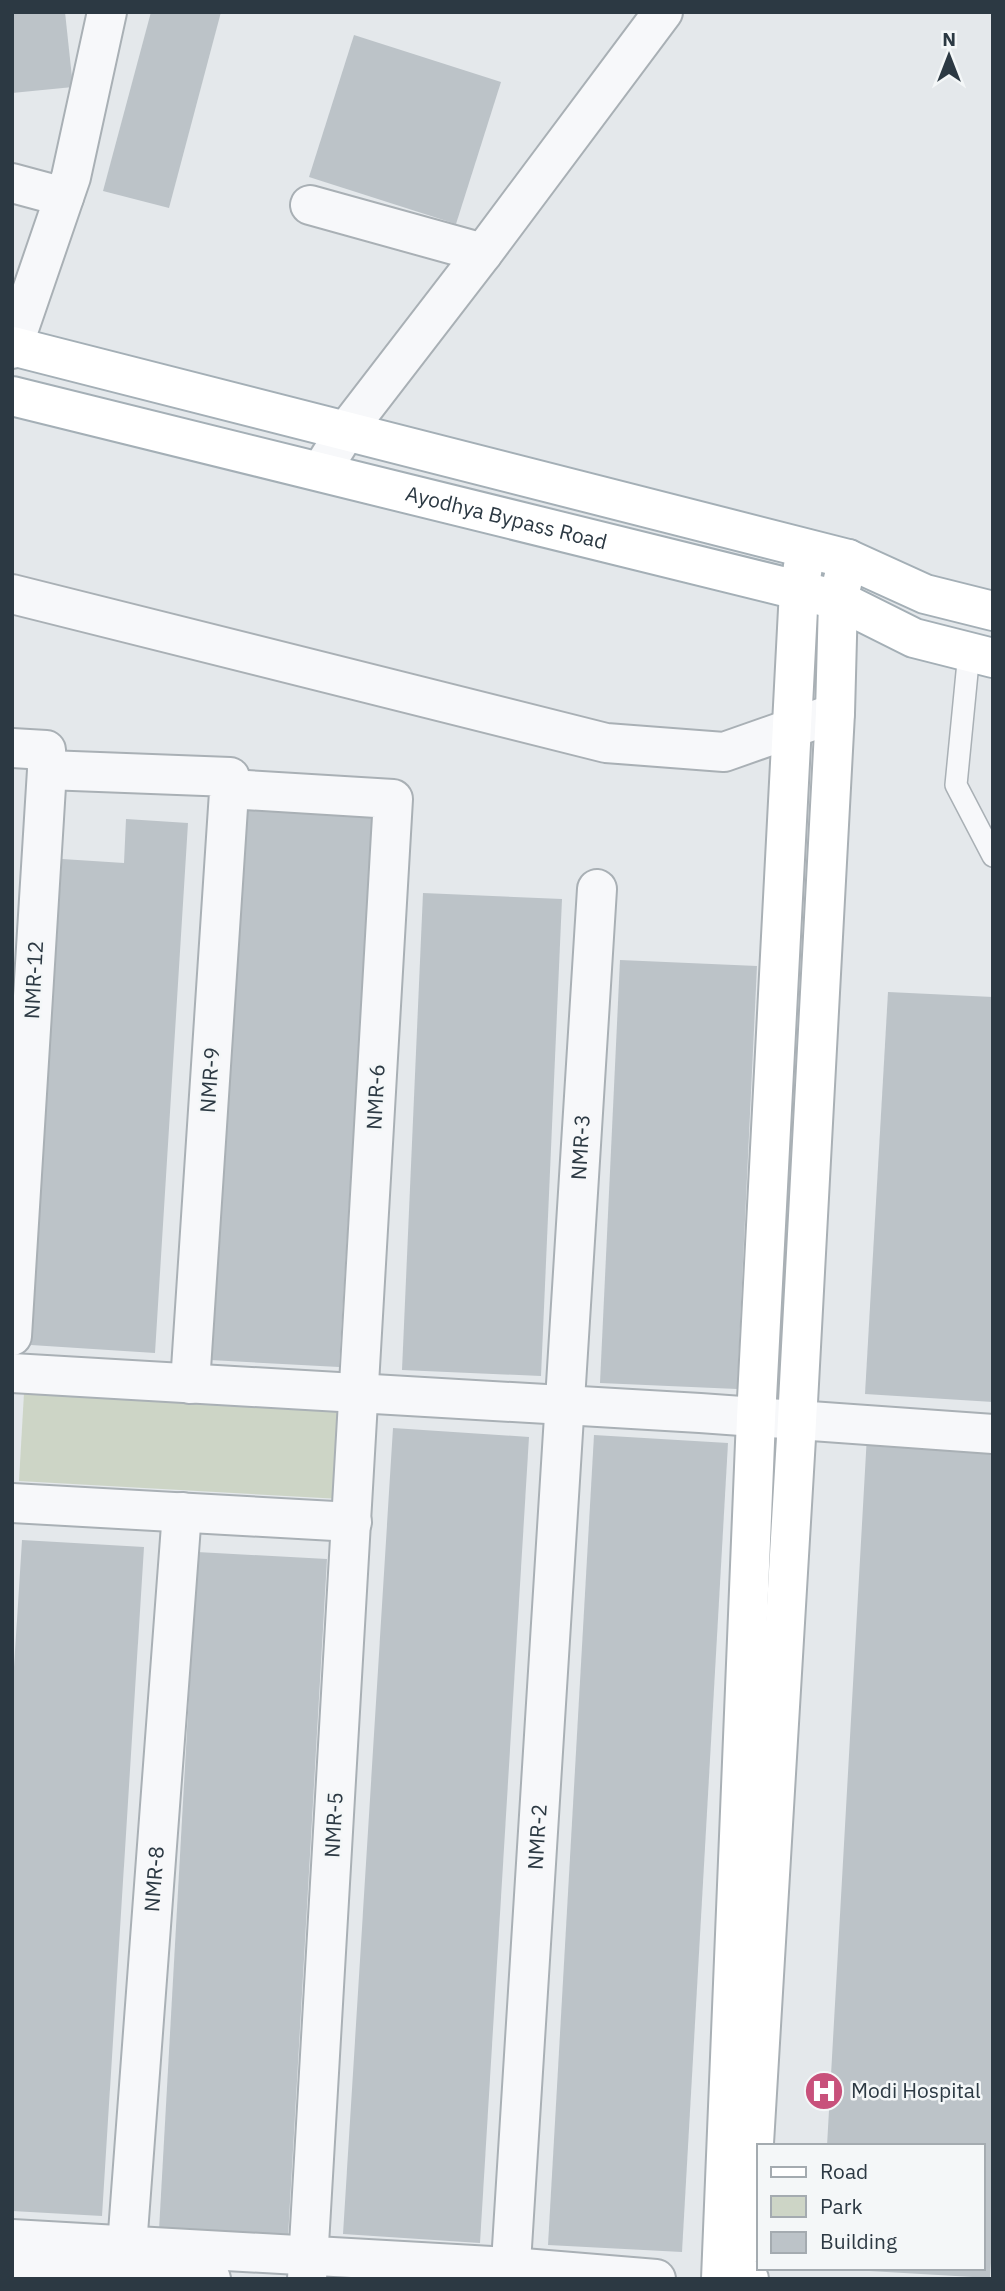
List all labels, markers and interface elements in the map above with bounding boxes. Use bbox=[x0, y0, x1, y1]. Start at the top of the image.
north arrow bbox=[914, 21, 984, 91]
text: N bbox=[942, 27, 956, 51]
street label: Ayodhya Bypass Road bbox=[403, 479, 610, 555]
street label: NMR-12 bbox=[17, 940, 49, 1020]
street label: NMR-9 bbox=[193, 1046, 225, 1114]
street label: NMR-6 bbox=[359, 1063, 391, 1131]
street label: NMR-3 bbox=[564, 1113, 596, 1181]
street label: NMR-5 bbox=[317, 1791, 349, 1859]
street label: NMR-2 bbox=[521, 1803, 553, 1871]
street label: NMR-8 bbox=[137, 1845, 170, 1913]
hospital icon: Modi Hospital bbox=[803, 2070, 845, 2112]
place label: Modi Hospital bbox=[851, 2076, 981, 2104]
legend bbox=[757, 2144, 984, 2270]
text: Road bbox=[820, 2157, 868, 2185]
text: Park bbox=[820, 2192, 863, 2220]
text: Building bbox=[820, 2227, 897, 2255]

